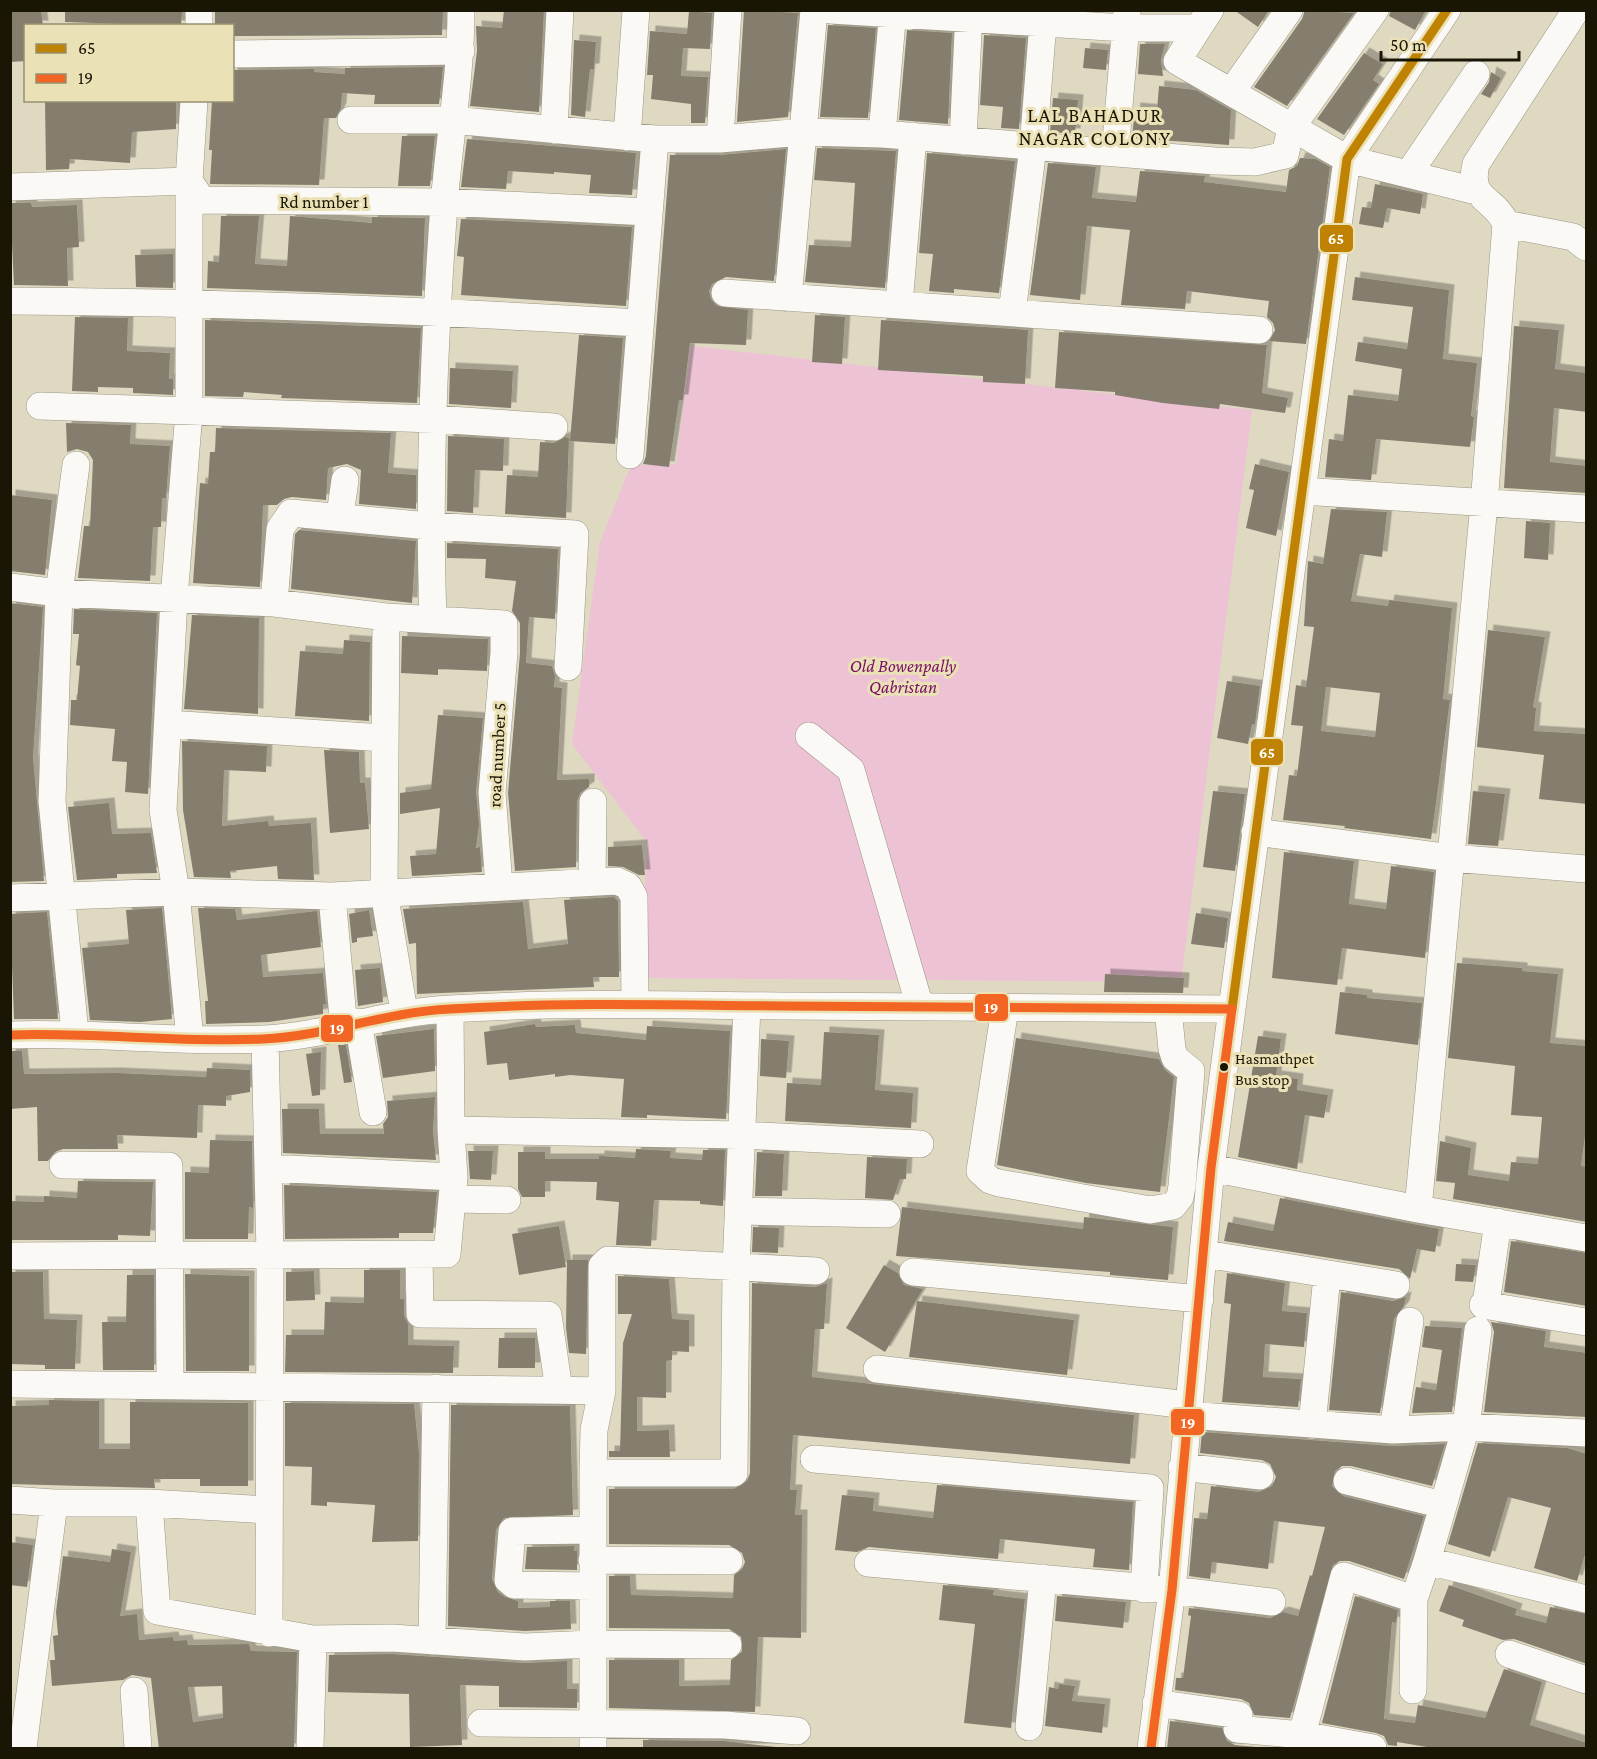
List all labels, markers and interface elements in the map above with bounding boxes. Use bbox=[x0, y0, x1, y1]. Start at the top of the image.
legend bbox=[24, 24, 234, 102]
scale bar bbox=[1381, 24, 1519, 62]
text: 50 m bbox=[1390, 35, 1427, 55]
text: 65 bbox=[78, 38, 95, 58]
text: 19 bbox=[78, 68, 93, 88]
district label: LAL BAHADUR NAGAR COLONY bbox=[1018, 104, 1172, 149]
street label: Rd number 1 bbox=[279, 192, 369, 212]
line badge: 65 bbox=[1319, 224, 1354, 253]
text: 65 bbox=[1328, 230, 1344, 247]
park label: Old Bowenpally Qabristan bbox=[850, 656, 957, 697]
street label: road number 5 bbox=[484, 702, 510, 808]
line badge: 65 bbox=[1250, 738, 1284, 766]
text: 65 bbox=[1259, 744, 1275, 761]
line badge: 19 bbox=[974, 993, 1009, 1022]
text: 19 bbox=[984, 999, 998, 1016]
line badge: 19 bbox=[320, 1014, 354, 1043]
text: 19 bbox=[330, 1020, 344, 1037]
place label: Hasmathpet Bus stop bbox=[1235, 1050, 1315, 1089]
marker: Hasmathpet Bus stop bbox=[1218, 1061, 1230, 1073]
line badge: 19 bbox=[1170, 1408, 1205, 1436]
text: 19 bbox=[1181, 1414, 1195, 1431]

